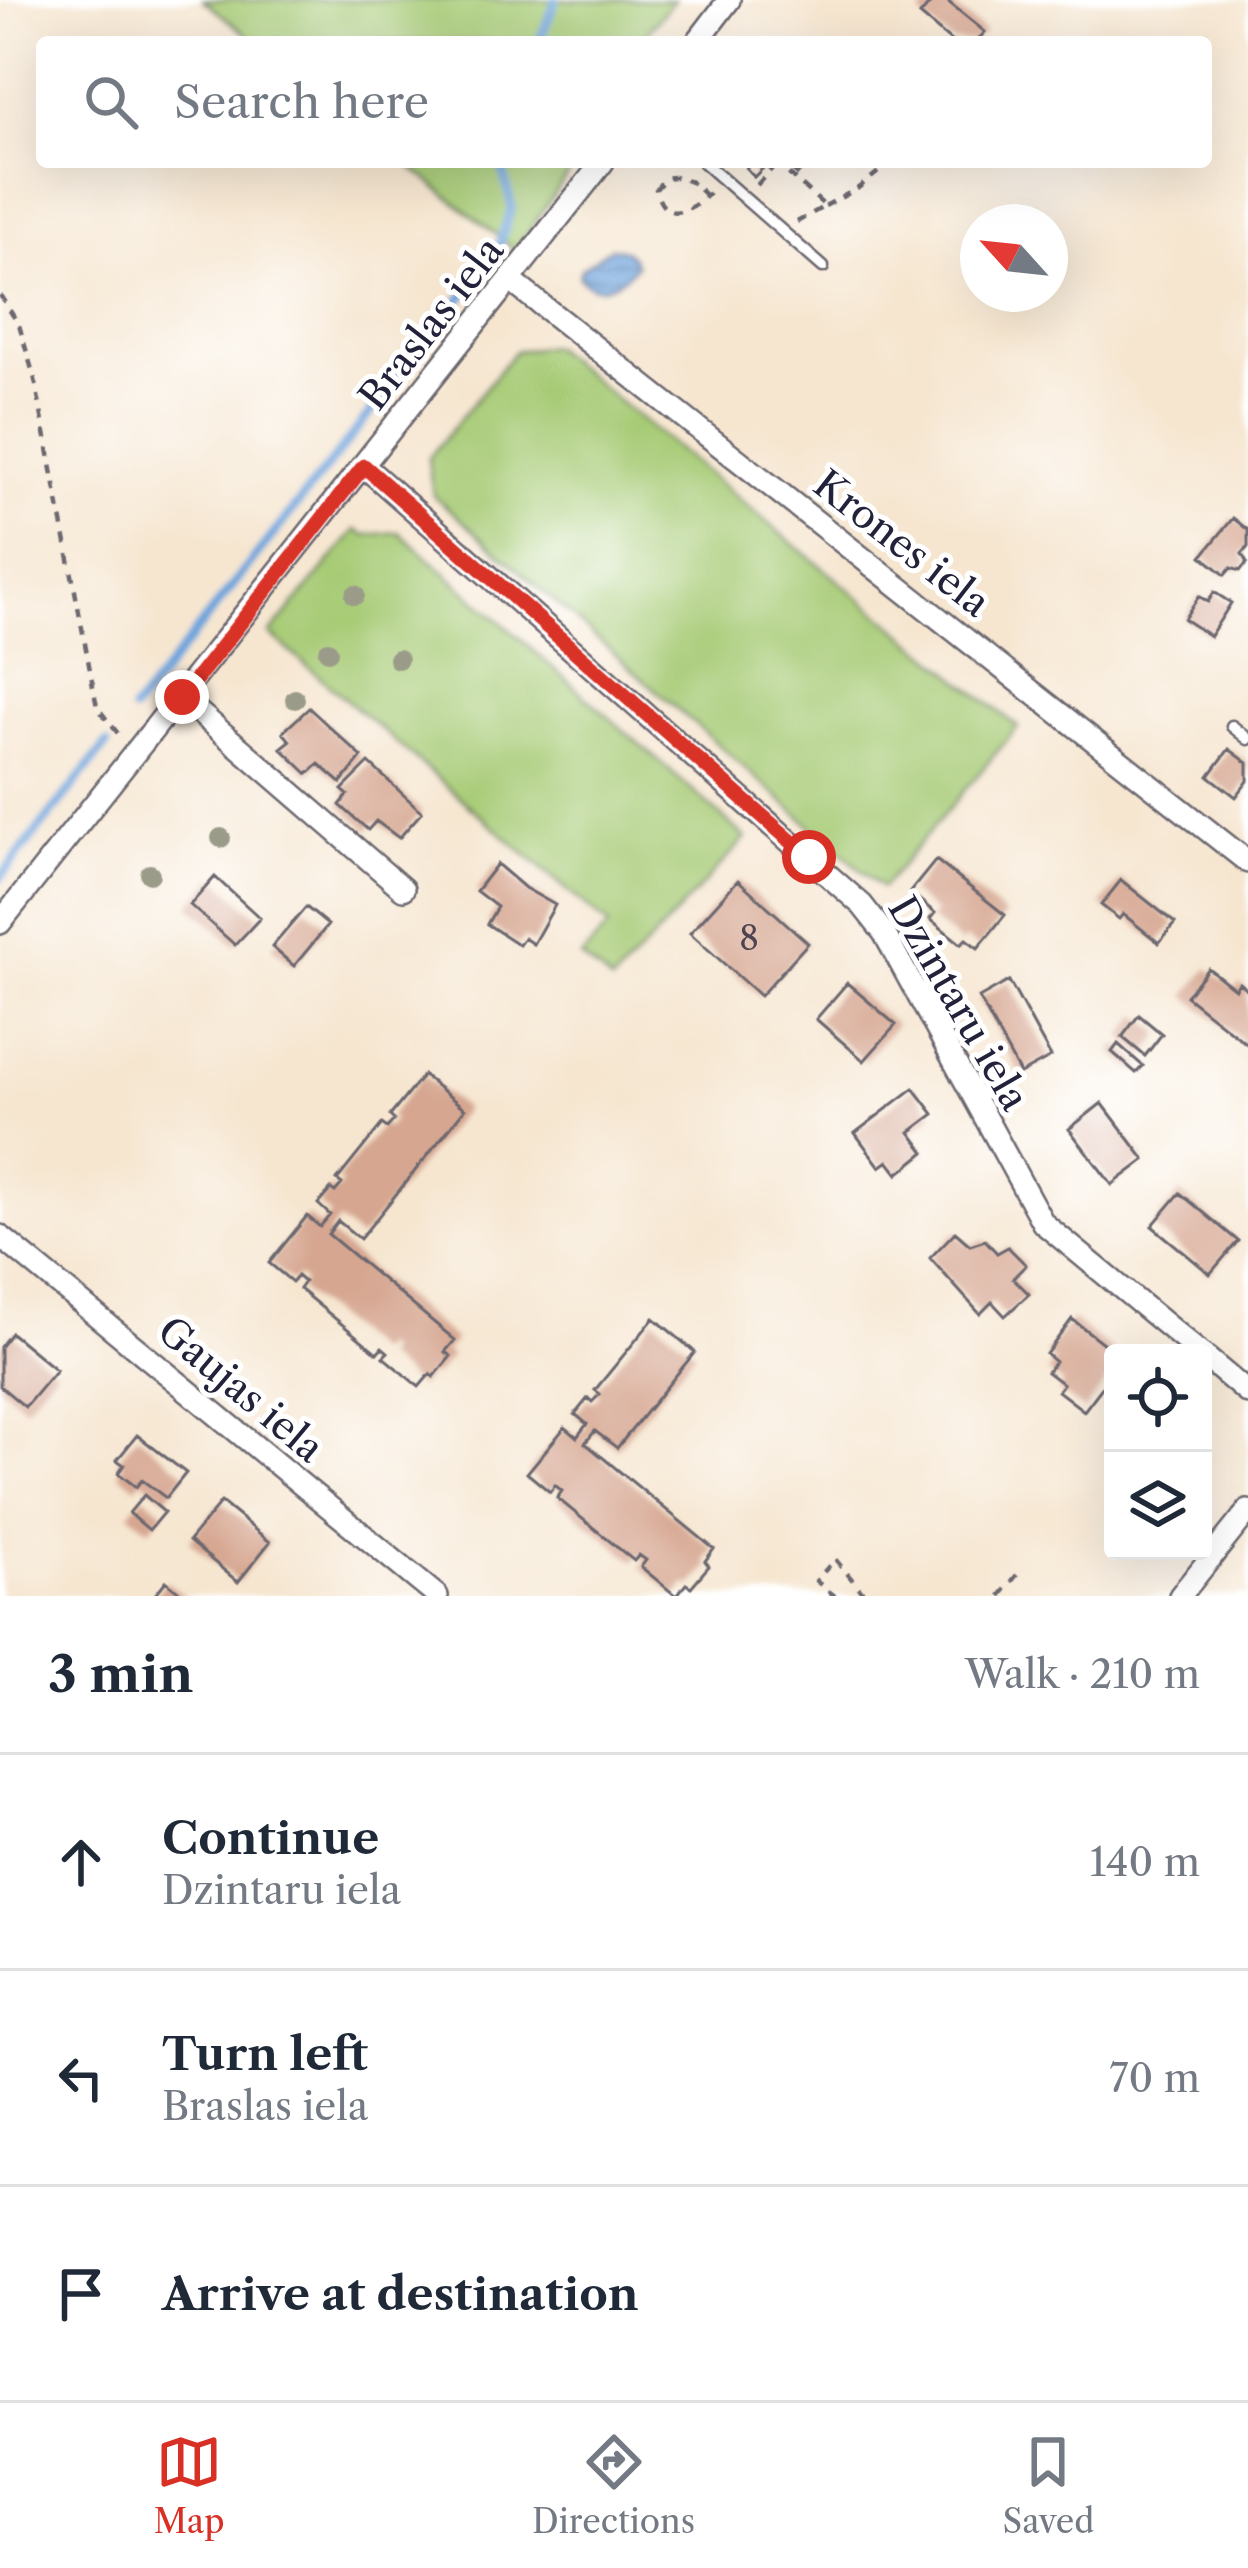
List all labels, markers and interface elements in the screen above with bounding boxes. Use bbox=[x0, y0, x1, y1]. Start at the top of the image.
search box bbox=[36, 36, 1212, 168]
icon: search bbox=[78, 69, 144, 135]
text: Search here bbox=[174, 74, 429, 130]
north arrow bbox=[960, 204, 1068, 312]
street label: Braslas iela bbox=[349, 227, 514, 419]
street label: Krones iela bbox=[805, 460, 1000, 627]
route end bbox=[155, 670, 209, 724]
route start bbox=[782, 830, 836, 884]
street label: Dzintaru iela bbox=[878, 887, 1040, 1119]
house number: 8 bbox=[739, 918, 759, 959]
street label: Gaujas iela bbox=[149, 1306, 334, 1472]
map controls bbox=[1104, 1344, 1212, 1560]
button: locate bbox=[1104, 1344, 1212, 1452]
button: layers bbox=[1104, 1452, 1212, 1560]
text: 3 min bbox=[48, 1643, 194, 1705]
text: Walk · 210 m bbox=[965, 1650, 1200, 1698]
text: Continue bbox=[162, 1810, 379, 1866]
icon: ahead bbox=[48, 1829, 114, 1895]
text: 140 m bbox=[1090, 1838, 1200, 1886]
text: Dzintaru iela bbox=[162, 1866, 401, 1914]
text: Turn left bbox=[162, 2026, 368, 2082]
icon: left bbox=[48, 2045, 114, 2111]
text: 70 m bbox=[1109, 2054, 1200, 2102]
text: Braslas iela bbox=[162, 2082, 368, 2130]
icon: arrive bbox=[48, 2261, 114, 2327]
text: Arrive at destination bbox=[162, 2266, 639, 2322]
tab: Map bbox=[154, 2429, 225, 2542]
tab: Directions bbox=[532, 2429, 695, 2542]
tab: Saved bbox=[1003, 2429, 1094, 2542]

